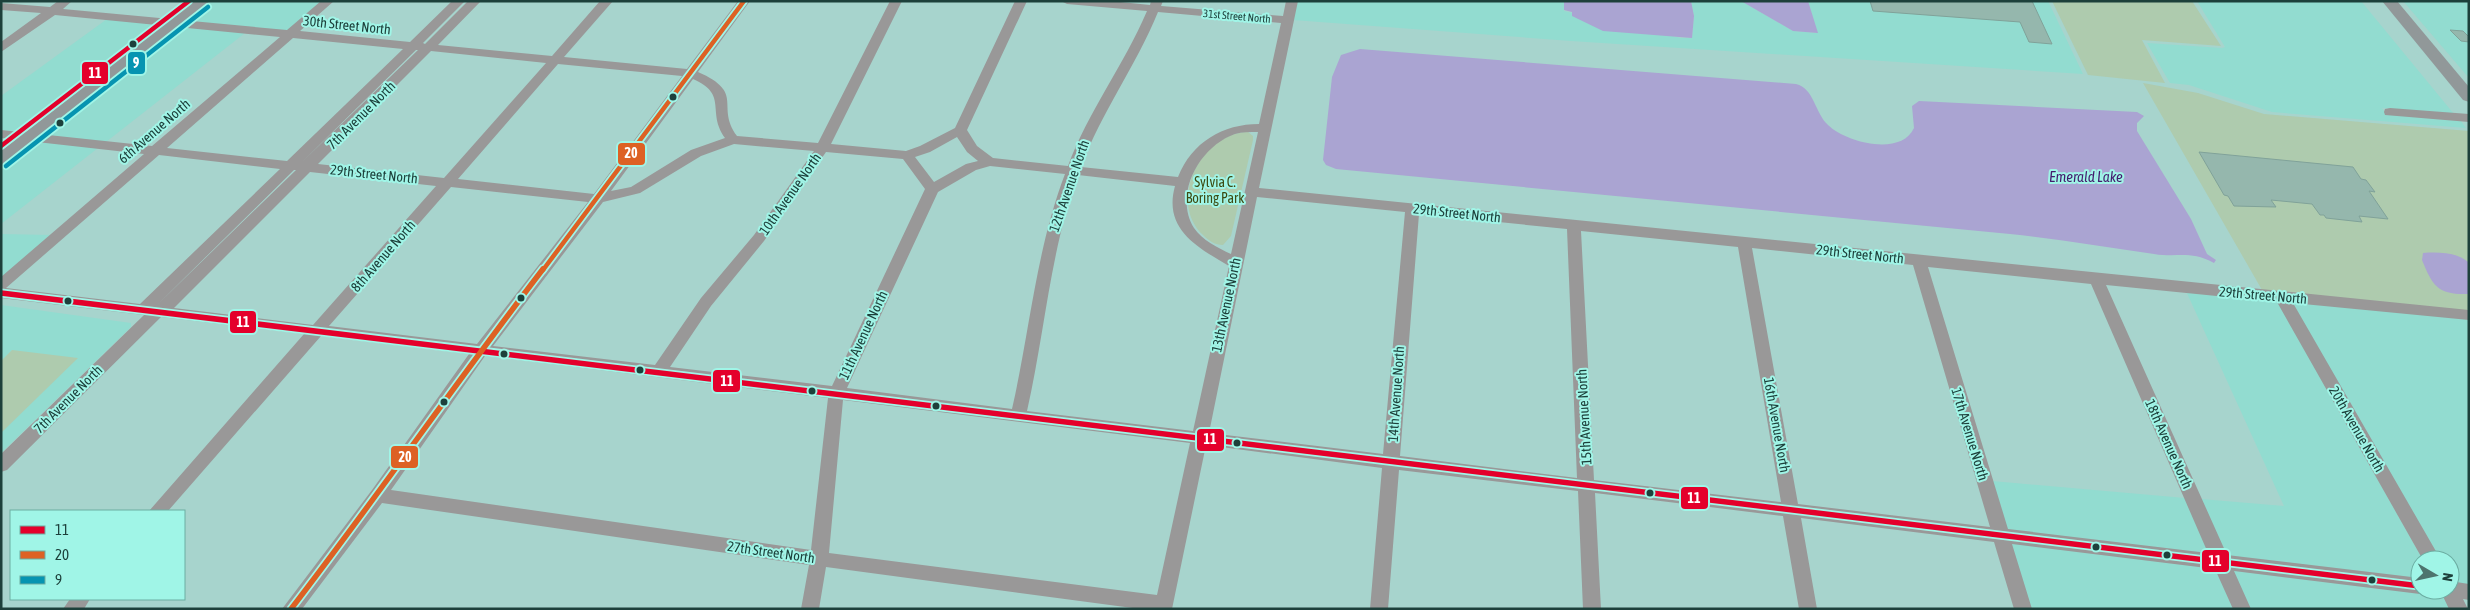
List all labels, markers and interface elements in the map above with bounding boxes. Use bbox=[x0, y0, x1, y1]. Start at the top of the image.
street label: 31st Street North bbox=[1203, 7, 1271, 25]
street label: 30th Street North bbox=[302, 12, 392, 38]
unlabelled marker bbox=[128, 39, 138, 49]
line badge: 9 bbox=[127, 51, 146, 75]
text: 9 bbox=[133, 55, 140, 71]
line badge: 11 bbox=[81, 61, 109, 85]
text: 11 bbox=[88, 65, 102, 81]
street label: 7th Avenue North bbox=[324, 78, 398, 152]
unlabelled marker bbox=[668, 92, 678, 102]
street label: 6th Avenue North bbox=[115, 96, 193, 166]
unlabelled marker bbox=[55, 118, 65, 128]
street label: 12th Avenue North bbox=[1046, 138, 1092, 234]
line badge: 20 bbox=[617, 142, 646, 166]
text: 20 bbox=[624, 145, 638, 161]
street label: 10th Avenue North bbox=[756, 150, 824, 238]
street label: 29th Street North bbox=[329, 161, 419, 187]
water label: Emerald Lake bbox=[2049, 168, 2123, 185]
park label: Sylvia C. Boring Park bbox=[1186, 174, 1244, 206]
street label: 29th Street North bbox=[1412, 200, 1502, 226]
street label: 8th Avenue North bbox=[348, 217, 418, 295]
street label: 29th Street North bbox=[1815, 241, 1905, 267]
street label: 13th Avenue North bbox=[1208, 256, 1244, 354]
street label: 29th Street North bbox=[2218, 283, 2308, 307]
street label: 11th Avenue North bbox=[835, 288, 891, 382]
unlabelled marker bbox=[516, 293, 526, 303]
unlabelled marker bbox=[63, 296, 73, 306]
line badge: 11 bbox=[229, 310, 257, 334]
text: 11 bbox=[236, 314, 250, 330]
street label: 14th Avenue North bbox=[1385, 345, 1407, 443]
unlabelled marker bbox=[499, 349, 509, 359]
street label: 7th Avenue North bbox=[31, 362, 105, 436]
unlabelled marker bbox=[635, 365, 645, 375]
line badge: 11 bbox=[712, 369, 741, 393]
street label: 15th Avenue North bbox=[1573, 369, 1595, 465]
text: 11 bbox=[720, 373, 734, 389]
street label: 16th Avenue North bbox=[1761, 376, 1793, 474]
street label: 20th Avenue North bbox=[2326, 383, 2388, 475]
unlabelled marker bbox=[807, 386, 817, 396]
street label: 17th Avenue North bbox=[1948, 386, 1992, 482]
unlabelled marker bbox=[439, 397, 449, 407]
street label: 18th Avenue North bbox=[2142, 397, 2196, 491]
unlabelled marker bbox=[931, 401, 941, 411]
line badge: 11 bbox=[1196, 428, 1225, 452]
text: 11 bbox=[1203, 431, 1217, 447]
unlabelled marker bbox=[1232, 438, 1242, 448]
line badge: 20 bbox=[390, 445, 419, 469]
text: 20 bbox=[398, 449, 412, 465]
line badge: 11 bbox=[1680, 486, 1709, 510]
unlabelled marker bbox=[1645, 488, 1655, 498]
text: 11 bbox=[1687, 490, 1701, 506]
legend bbox=[10, 510, 185, 600]
text: 11 bbox=[55, 521, 69, 538]
street label: 27th Street North bbox=[726, 538, 816, 566]
unlabelled marker bbox=[2091, 542, 2101, 552]
text: 20 bbox=[55, 546, 69, 563]
line badge: 11 bbox=[2201, 549, 2230, 573]
unlabelled marker bbox=[2162, 550, 2172, 560]
north arrow bbox=[2410, 550, 2460, 600]
text: 11 bbox=[2208, 553, 2222, 569]
text: 9 bbox=[55, 571, 62, 588]
text: N bbox=[2439, 572, 2456, 582]
unlabelled marker bbox=[2367, 575, 2377, 585]

